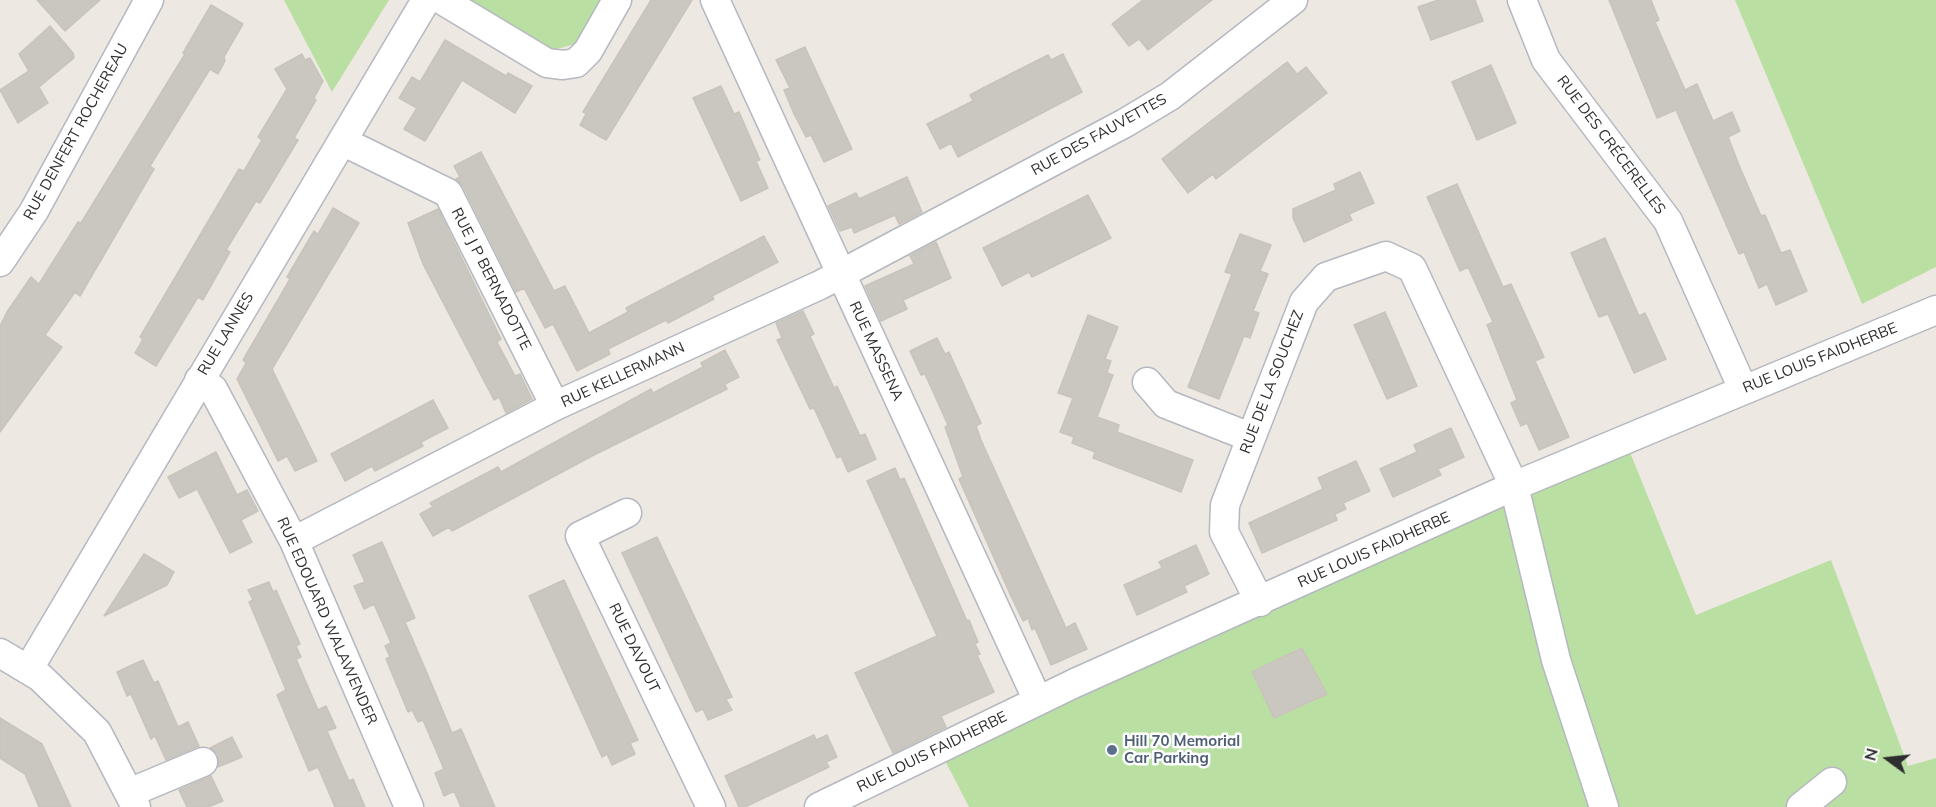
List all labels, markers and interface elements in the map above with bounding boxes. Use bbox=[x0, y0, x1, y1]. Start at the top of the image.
street label: RUE DENFERT ROCHEREAU bbox=[20, 41, 132, 223]
street label: RUE DES CRÉCERELLES bbox=[1553, 72, 1669, 218]
street label: RUE DES FAUVETTES bbox=[1028, 90, 1170, 180]
street label: RUE J P BERNADOTTE bbox=[447, 205, 535, 353]
street label: RUE LANNES bbox=[194, 289, 258, 379]
street label: RUE MASSENA bbox=[845, 298, 907, 404]
street label: RUE DE LA SOUCHEZ bbox=[1236, 308, 1308, 456]
street label: RUE LOUIS FAIDHERBE bbox=[1740, 319, 1900, 397]
street label: RUE KELLERMANN bbox=[558, 338, 688, 412]
street label: RUE LOUIS FAIDHERBE bbox=[1295, 508, 1453, 592]
street label: RUE EDOUARD WALAWENDER bbox=[273, 515, 381, 727]
street label: RUE DAVOUT bbox=[605, 600, 663, 696]
street label: RUE LOUIS FAIDHERBE bbox=[854, 708, 1010, 796]
north arrow bbox=[1858, 729, 1918, 789]
place label: Hill 70 Memorial Car Parking bbox=[1124, 732, 1240, 767]
marker: Hill 70 Memorial Car Parking bbox=[1105, 743, 1119, 757]
text: N bbox=[1859, 746, 1882, 763]

